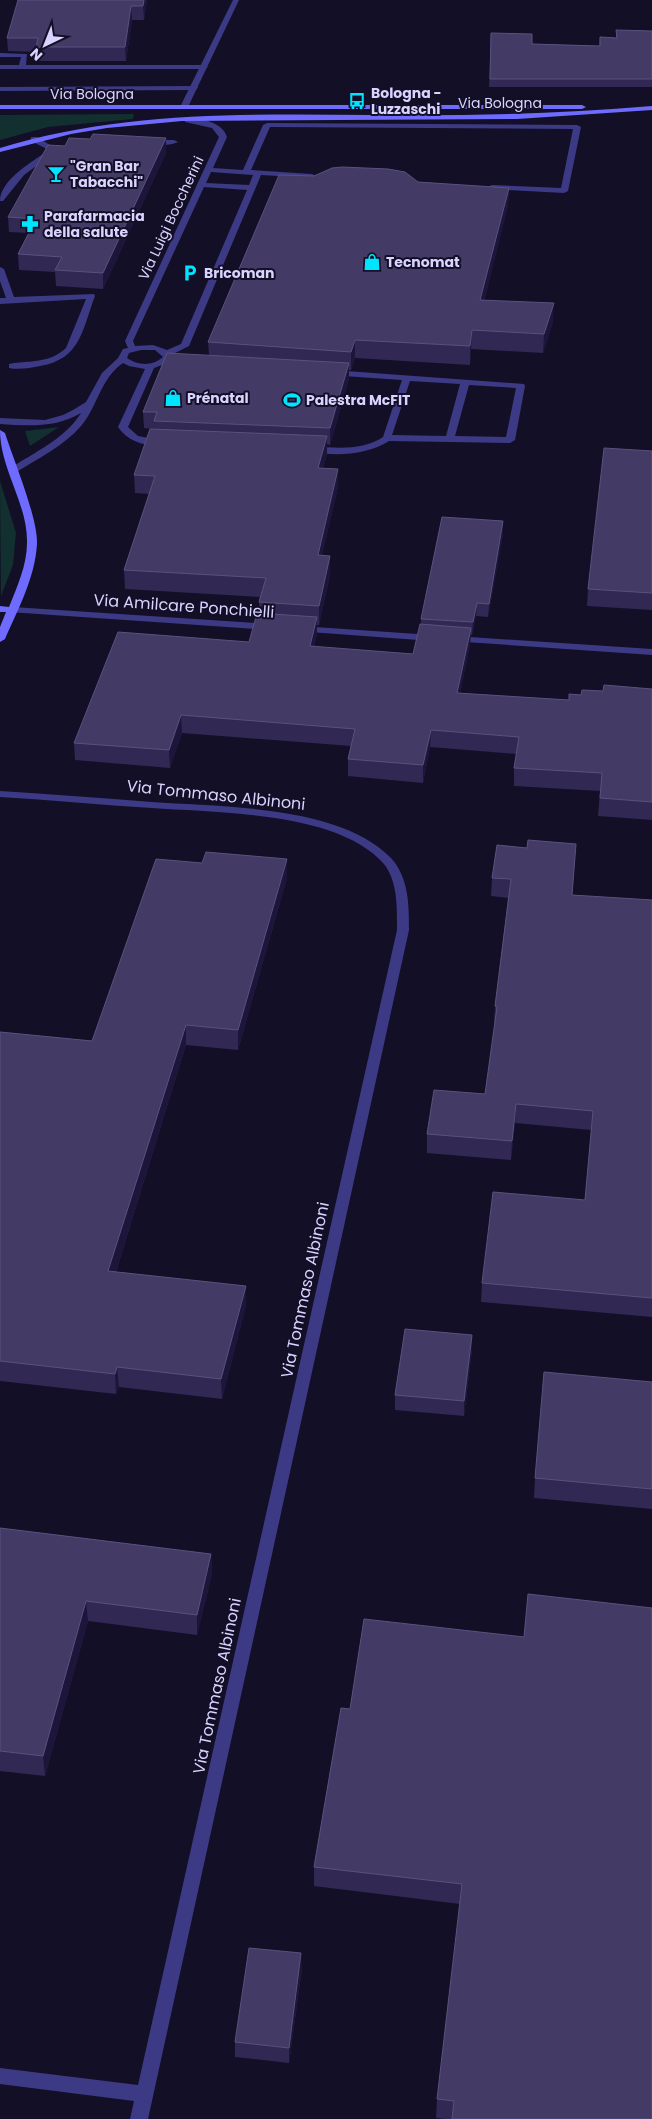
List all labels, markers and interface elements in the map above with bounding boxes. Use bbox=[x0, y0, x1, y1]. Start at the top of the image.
north arrow bbox=[20, 20, 70, 70]
text: N bbox=[25, 44, 47, 65]
place label: Bologna - Luzzaschi bbox=[371, 83, 442, 119]
street label: Via Bologna bbox=[50, 84, 134, 104]
bus stop icon: Bologna - Luzzaschi bbox=[347, 91, 367, 111]
street label: Via Bologna bbox=[458, 93, 542, 113]
street label: Via Luigi Boccherini bbox=[134, 153, 208, 283]
place label: "Gran Bar Tabacchi" bbox=[70, 156, 143, 192]
bar icon: "Gran Bar Tabacchi" bbox=[46, 164, 66, 184]
place label: Parafarmacia della salute bbox=[44, 206, 145, 242]
pharmacy icon: Parafarmacia della salute bbox=[20, 214, 40, 234]
shop icon: Tecnomat bbox=[362, 252, 382, 272]
place label: Tecnomat bbox=[386, 252, 460, 272]
parking icon: Bricoman bbox=[180, 263, 200, 283]
place label: Bricoman bbox=[204, 263, 275, 283]
shop icon: Prénatal bbox=[163, 388, 183, 408]
place label: Prénatal bbox=[187, 388, 249, 408]
sports icon: Palestra McFIT bbox=[282, 390, 302, 410]
place label: Palestra McFIT bbox=[306, 390, 410, 410]
street label: Via Amilcare Ponchielli bbox=[93, 588, 275, 624]
street label: Via Tommaso Albinoni bbox=[126, 774, 306, 816]
street label: Via Tommaso Albinoni bbox=[275, 1200, 335, 1380]
street label: Via Tommaso Albinoni bbox=[187, 1596, 247, 1776]

